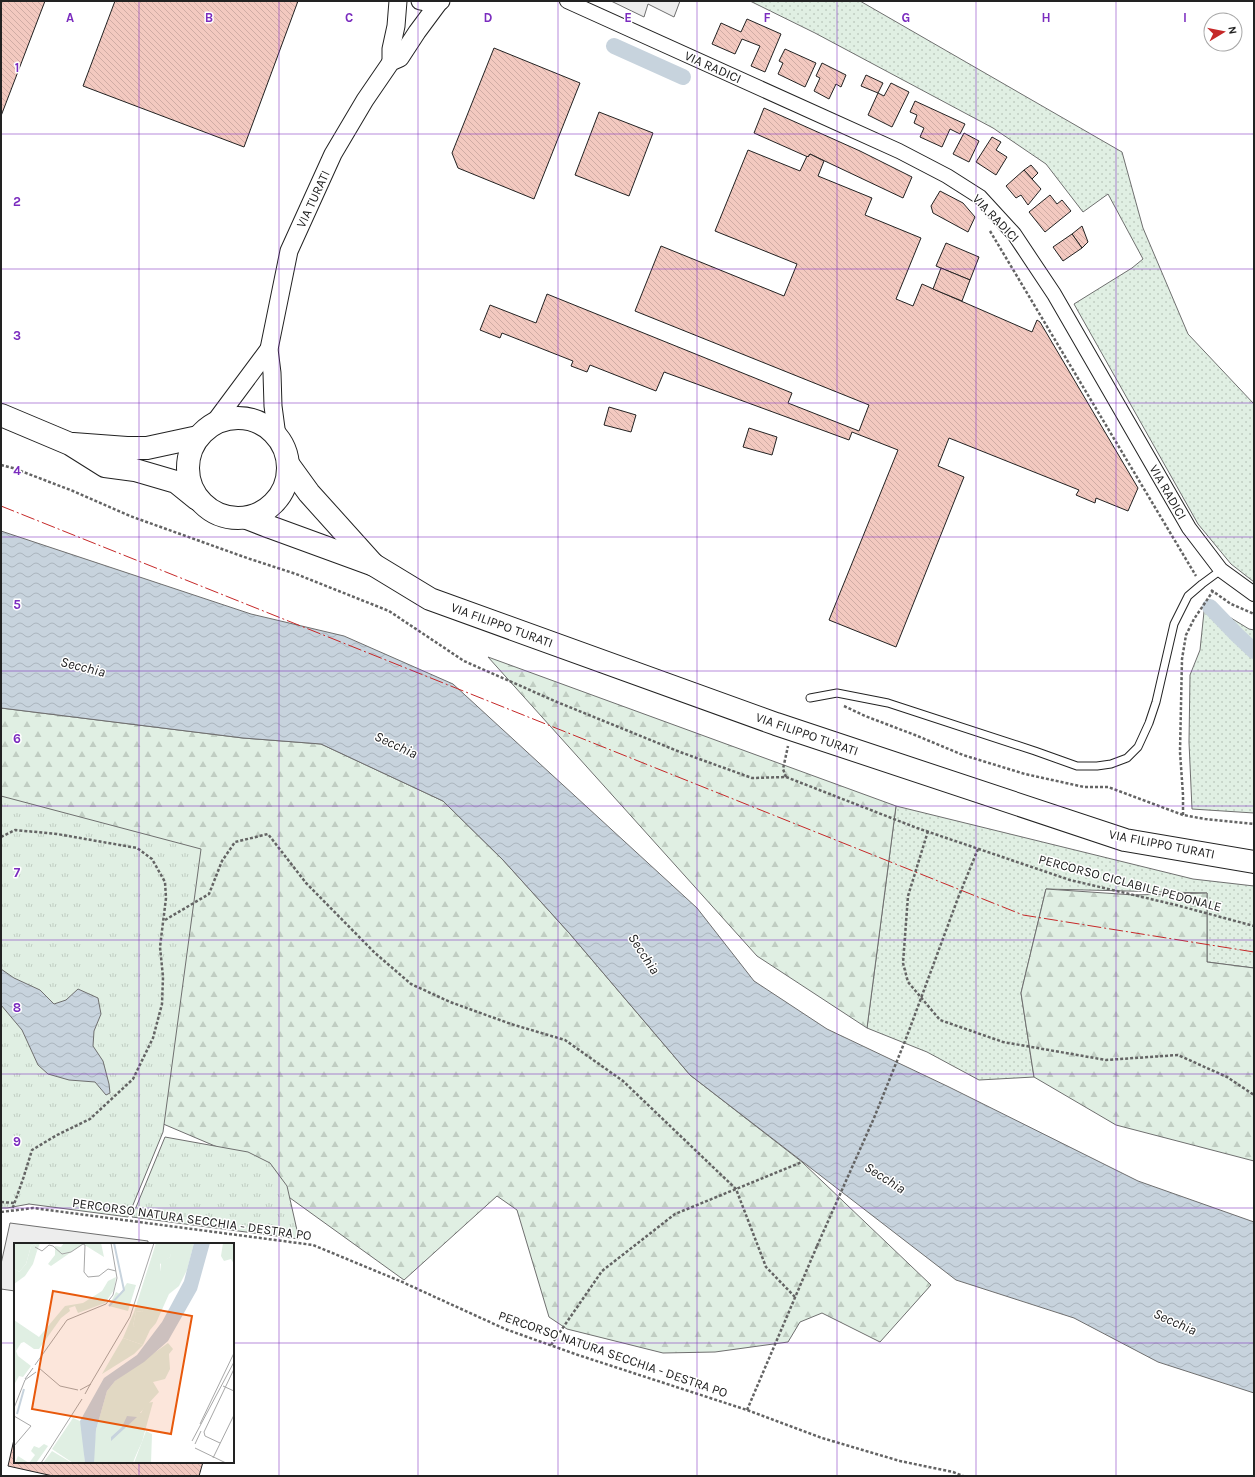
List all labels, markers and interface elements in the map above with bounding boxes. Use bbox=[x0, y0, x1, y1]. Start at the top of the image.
text: A bbox=[66, 10, 74, 25]
text: B bbox=[205, 10, 213, 25]
text: C bbox=[345, 10, 353, 25]
text: D bbox=[484, 10, 493, 25]
text: E bbox=[624, 10, 632, 25]
text: F bbox=[763, 10, 771, 25]
text: G bbox=[902, 10, 910, 25]
text: H bbox=[1041, 10, 1051, 25]
text: I bbox=[1183, 10, 1187, 25]
north arrow bbox=[1203, 12, 1243, 52]
text: N bbox=[1225, 25, 1239, 35]
street label: VIA RADICI bbox=[682, 48, 744, 86]
text: 1 bbox=[15, 60, 19, 75]
street label: VIA TURATI bbox=[293, 168, 333, 230]
street label: VIA RADICI bbox=[969, 191, 1023, 245]
text: 2 bbox=[13, 194, 21, 209]
text: 3 bbox=[13, 328, 21, 343]
street label: VIA RADICI bbox=[1146, 462, 1190, 522]
text: 4 bbox=[13, 463, 21, 478]
text: 5 bbox=[13, 597, 21, 612]
street label: VIA FILIPPO TURATI bbox=[449, 600, 555, 650]
water label: Secchia bbox=[59, 653, 107, 681]
street label: VIA FILIPPO TURATI bbox=[754, 709, 860, 759]
water label: Secchia bbox=[372, 728, 420, 762]
text: 6 bbox=[13, 731, 21, 746]
street label: VIA FILIPPO TURATI bbox=[1108, 826, 1216, 862]
street label: PERCORSO CICLABILE PEDONALE bbox=[1037, 851, 1223, 915]
text: 7 bbox=[14, 865, 21, 880]
water label: Secchia bbox=[624, 930, 664, 978]
text: 8 bbox=[13, 1000, 21, 1015]
text: 9 bbox=[13, 1134, 21, 1149]
water label: Secchia bbox=[861, 1158, 909, 1198]
street label: PERCORSO NATURA SECCHIA - DESTRA PO bbox=[71, 1195, 313, 1243]
inset map bbox=[14, 1243, 234, 1463]
water label: Secchia bbox=[1151, 1305, 1199, 1339]
street label: PERCORSO NATURA SECCHIA - DESTRA PO bbox=[496, 1308, 730, 1400]

